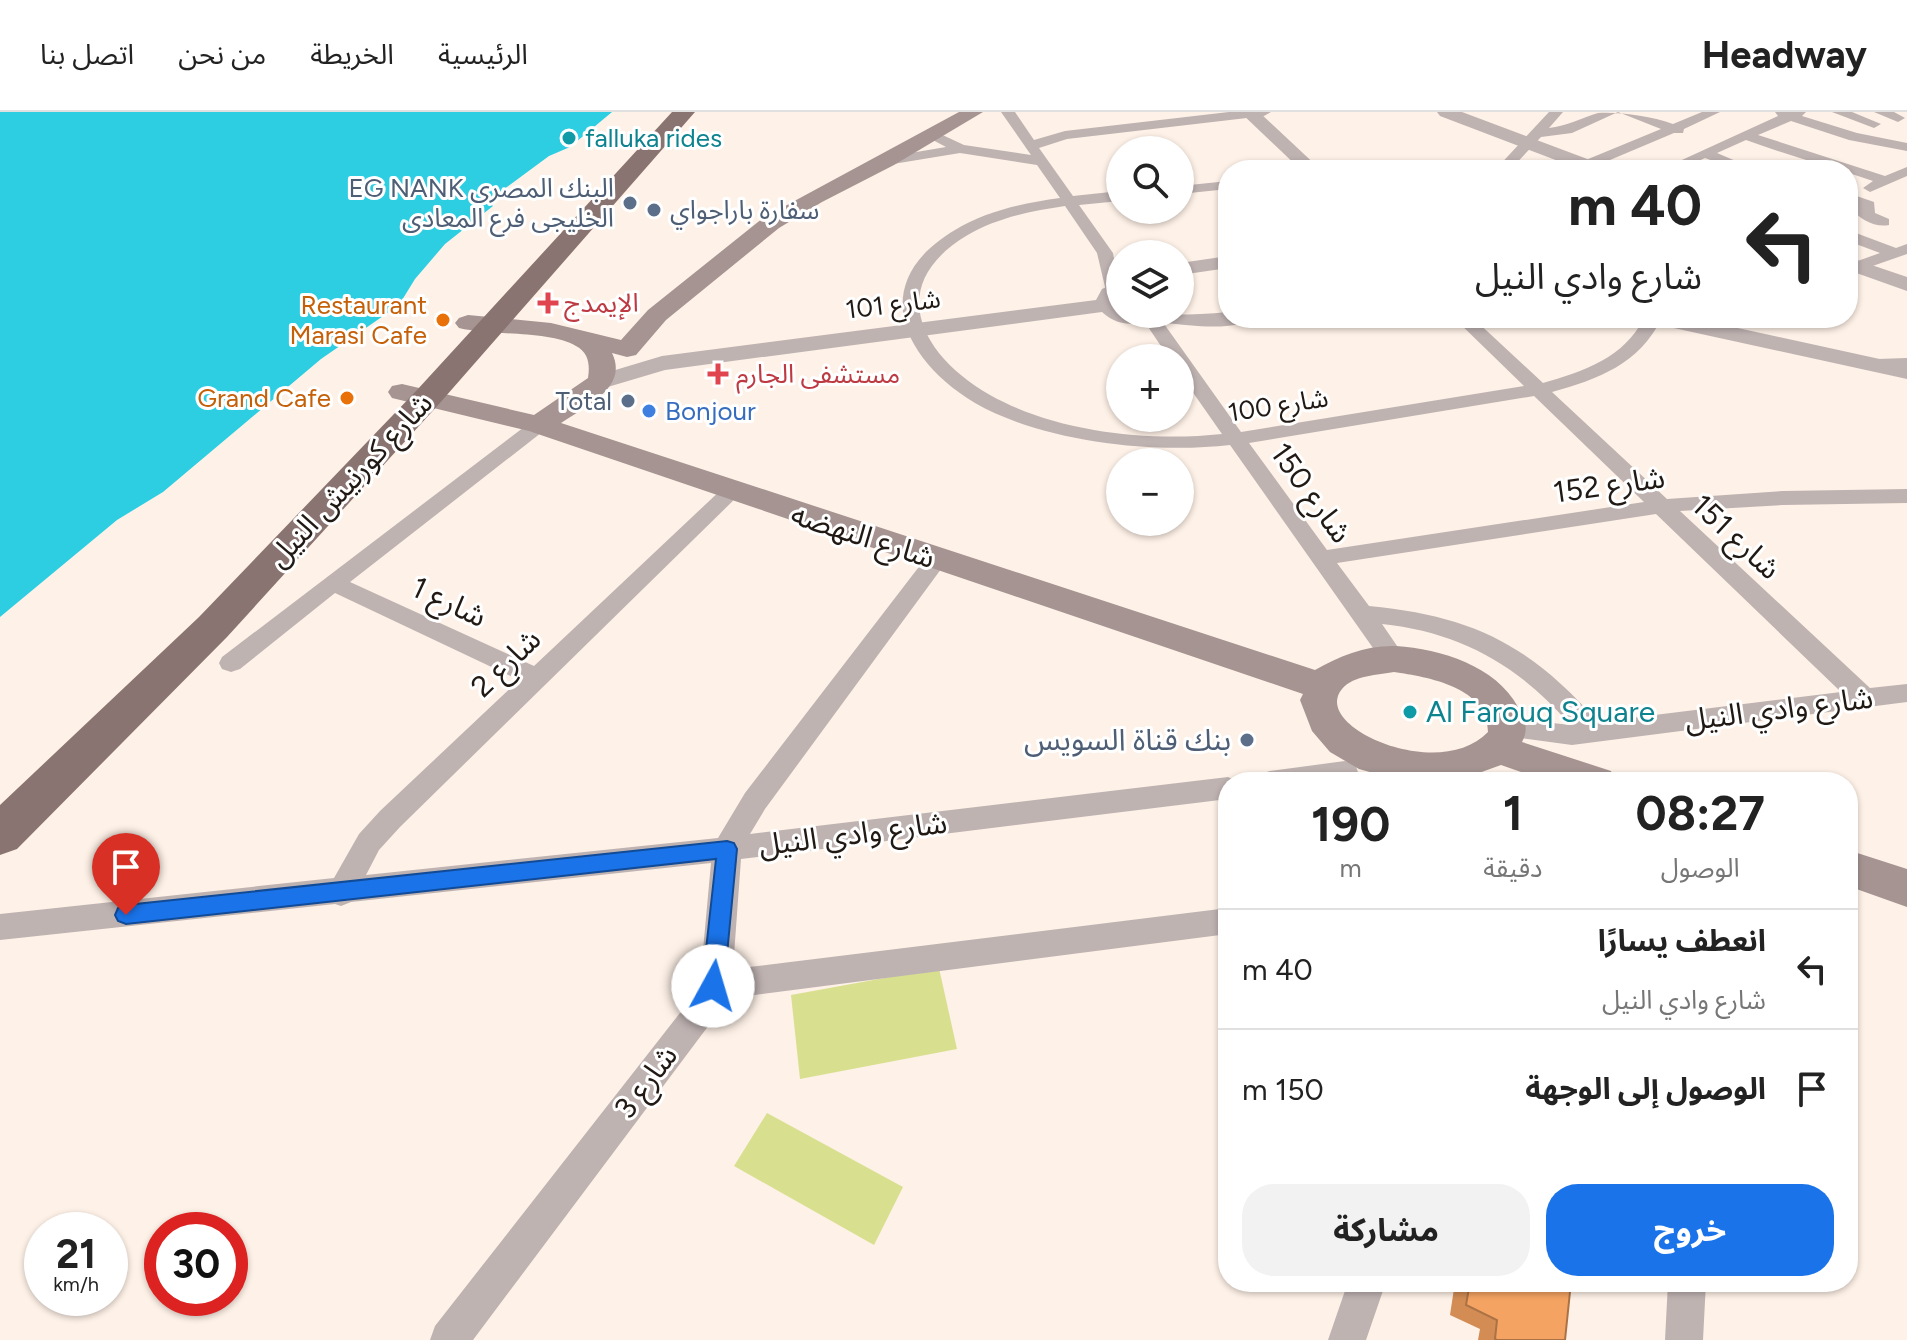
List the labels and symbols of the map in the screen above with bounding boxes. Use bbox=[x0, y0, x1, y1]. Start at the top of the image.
place label: falluka rides bbox=[585, 122, 722, 154]
marker: falluka rides bbox=[560, 129, 578, 147]
place label: EG NANK البنك المصرى الخليجى فرع المعادى bbox=[348, 172, 614, 237]
marker: EG NANK البنك المصرى الخليجى فرع المعادى bbox=[621, 194, 639, 212]
place label: سفارة باراجواي bbox=[670, 194, 819, 230]
marker: سفارة باراجواي bbox=[645, 201, 663, 219]
street label: شارع 101 bbox=[844, 282, 943, 329]
place label: الإيمدج bbox=[564, 287, 639, 322]
place label: Restaurant Marasi Cafe bbox=[289, 289, 427, 351]
marker: الإيمدج bbox=[539, 294, 557, 312]
marker: Restaurant Marasi Cafe bbox=[434, 311, 452, 329]
place label: مستشفى الجارم bbox=[736, 358, 900, 394]
marker: مستشفى الجارم bbox=[707, 363, 729, 385]
street label: شارع 100 bbox=[1226, 381, 1331, 432]
place label: Grand Cafe bbox=[197, 382, 331, 414]
street label: شارع كورنيش النيل bbox=[259, 385, 443, 577]
place label: Total bbox=[555, 385, 612, 417]
marker: Grand Cafe bbox=[338, 389, 356, 407]
marker: Total bbox=[619, 392, 637, 410]
place label: Bonjour bbox=[665, 395, 756, 427]
marker: Bonjour bbox=[640, 402, 658, 420]
street label: شارع 150 bbox=[1259, 435, 1360, 552]
street label: شارع 152 bbox=[1551, 458, 1668, 515]
street label: شارع 151 bbox=[1682, 486, 1788, 590]
street label: شارع النهضه bbox=[785, 495, 940, 580]
street label: شارع 1 bbox=[404, 568, 493, 638]
street label: شارع 2 bbox=[463, 621, 551, 708]
street label: شارع وادي النيل bbox=[1683, 679, 1876, 743]
place label: Al Farouq Square bbox=[1426, 693, 1655, 730]
marker: Al Farouq Square bbox=[1401, 703, 1419, 721]
place label: بنك قناة السويس bbox=[1024, 721, 1231, 758]
marker: بنك قناة السويس bbox=[1238, 731, 1256, 749]
street label: شارع وادي النيل bbox=[757, 804, 950, 868]
pin bbox=[92, 833, 160, 915]
position arrow bbox=[671, 944, 755, 1028]
street label: شارع 3 bbox=[606, 1038, 688, 1128]
speed limit sign: 30 bbox=[144, 1212, 248, 1316]

